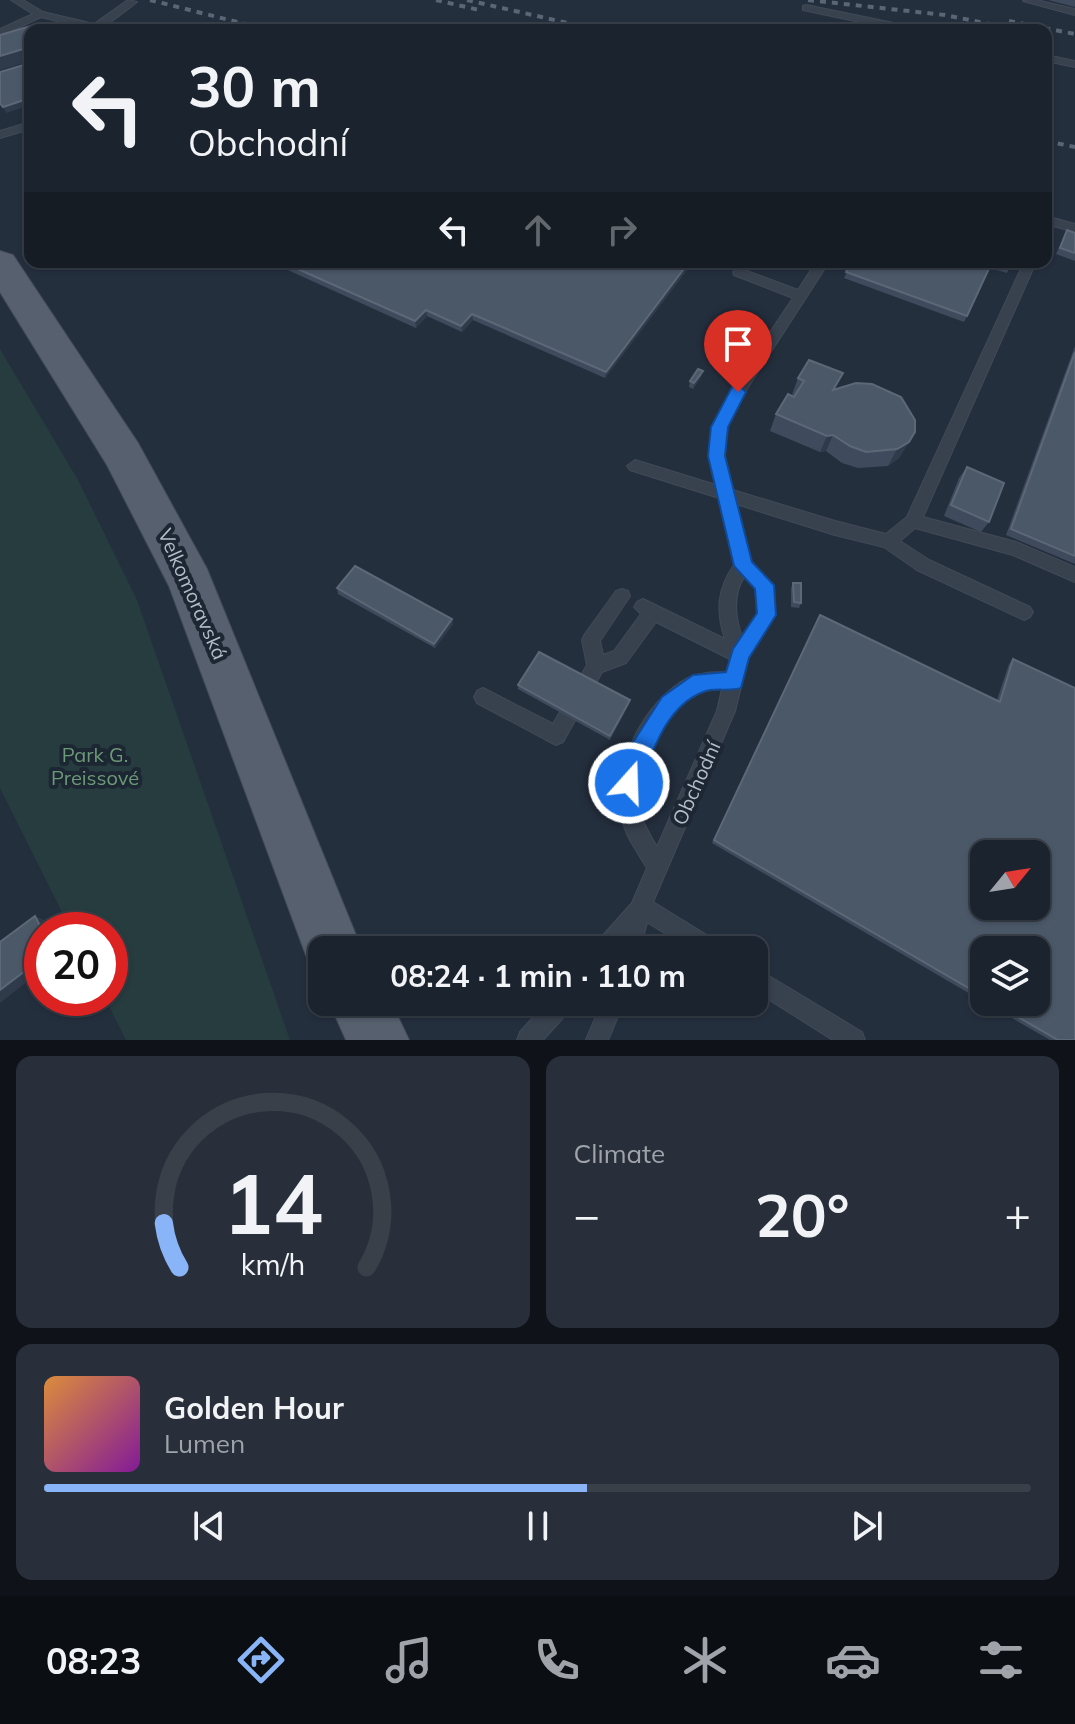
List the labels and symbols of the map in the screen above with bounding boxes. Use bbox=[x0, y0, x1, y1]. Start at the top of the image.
pin bbox=[704, 310, 772, 392]
street label: Velkomoravská bbox=[153, 525, 233, 663]
street label: Obchodní bbox=[666, 736, 726, 829]
position arrow bbox=[587, 741, 671, 825]
park label: Park G. Preissové bbox=[51, 742, 139, 790]
north arrow bbox=[970, 840, 1050, 920]
speed limit sign: 20 bbox=[24, 912, 128, 1016]

